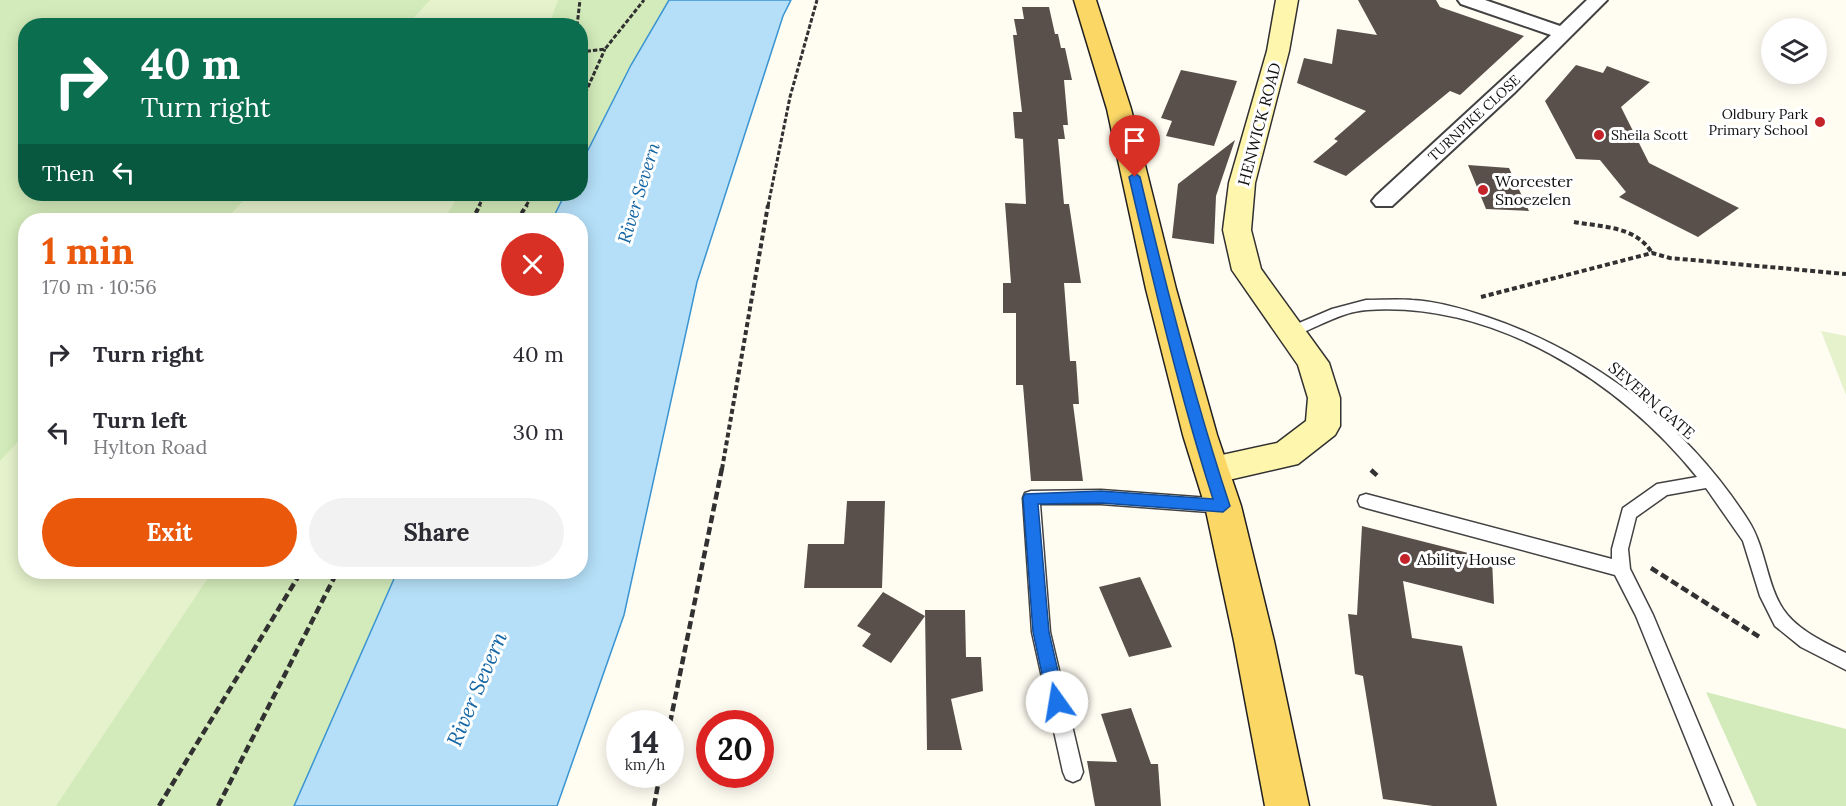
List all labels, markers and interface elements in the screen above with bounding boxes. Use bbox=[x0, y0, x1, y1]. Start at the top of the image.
map controls bbox=[1761, 18, 1827, 84]
button: layers bbox=[1761, 18, 1827, 84]
text: 40 m bbox=[141, 37, 240, 91]
icon: right bbox=[42, 42, 120, 120]
street label: HENWICK ROAD bbox=[1233, 60, 1285, 188]
street label: TURNPIKE CLOSE bbox=[1424, 71, 1524, 165]
text: Turn right bbox=[141, 90, 270, 124]
place label: Oldbury Park Primary School bbox=[1708, 105, 1808, 139]
pin bbox=[1109, 115, 1160, 177]
marker: Oldbury Park Primary School bbox=[1813, 115, 1827, 129]
icon: arrive bbox=[1118, 124, 1151, 157]
place label: Sheila Scott bbox=[1611, 126, 1689, 144]
marker: Sheila Scott bbox=[1592, 128, 1606, 142]
water label: River Severn bbox=[612, 140, 665, 246]
icon: left bbox=[107, 156, 140, 189]
text: Then bbox=[42, 159, 95, 187]
place label: Worcester Snoezelen bbox=[1495, 171, 1573, 209]
marker: Worcester Snoezelen bbox=[1476, 183, 1490, 197]
text: 1 min bbox=[42, 228, 134, 274]
button: close bbox=[501, 233, 564, 296]
text: 170 m · 10:56 bbox=[42, 274, 157, 299]
icon: right bbox=[42, 338, 75, 371]
text: Turn right bbox=[93, 340, 204, 368]
text: 40 m bbox=[513, 340, 564, 368]
street label: SEVERN GATE bbox=[1605, 357, 1699, 443]
text: Turn left bbox=[93, 406, 187, 434]
icon: left bbox=[42, 416, 75, 449]
text: 30 m bbox=[513, 418, 564, 446]
text: Hylton Road bbox=[93, 434, 207, 459]
button: Exit bbox=[42, 498, 297, 567]
button: Share bbox=[309, 498, 564, 567]
place label: Ability House bbox=[1416, 549, 1516, 569]
marker: Ability House bbox=[1398, 552, 1412, 566]
water label: River Severn bbox=[440, 628, 513, 750]
position arrow bbox=[1025, 670, 1089, 734]
speed limit sign: 20 bbox=[696, 710, 774, 788]
text: 14 bbox=[631, 723, 659, 761]
text: km/h bbox=[625, 755, 665, 774]

